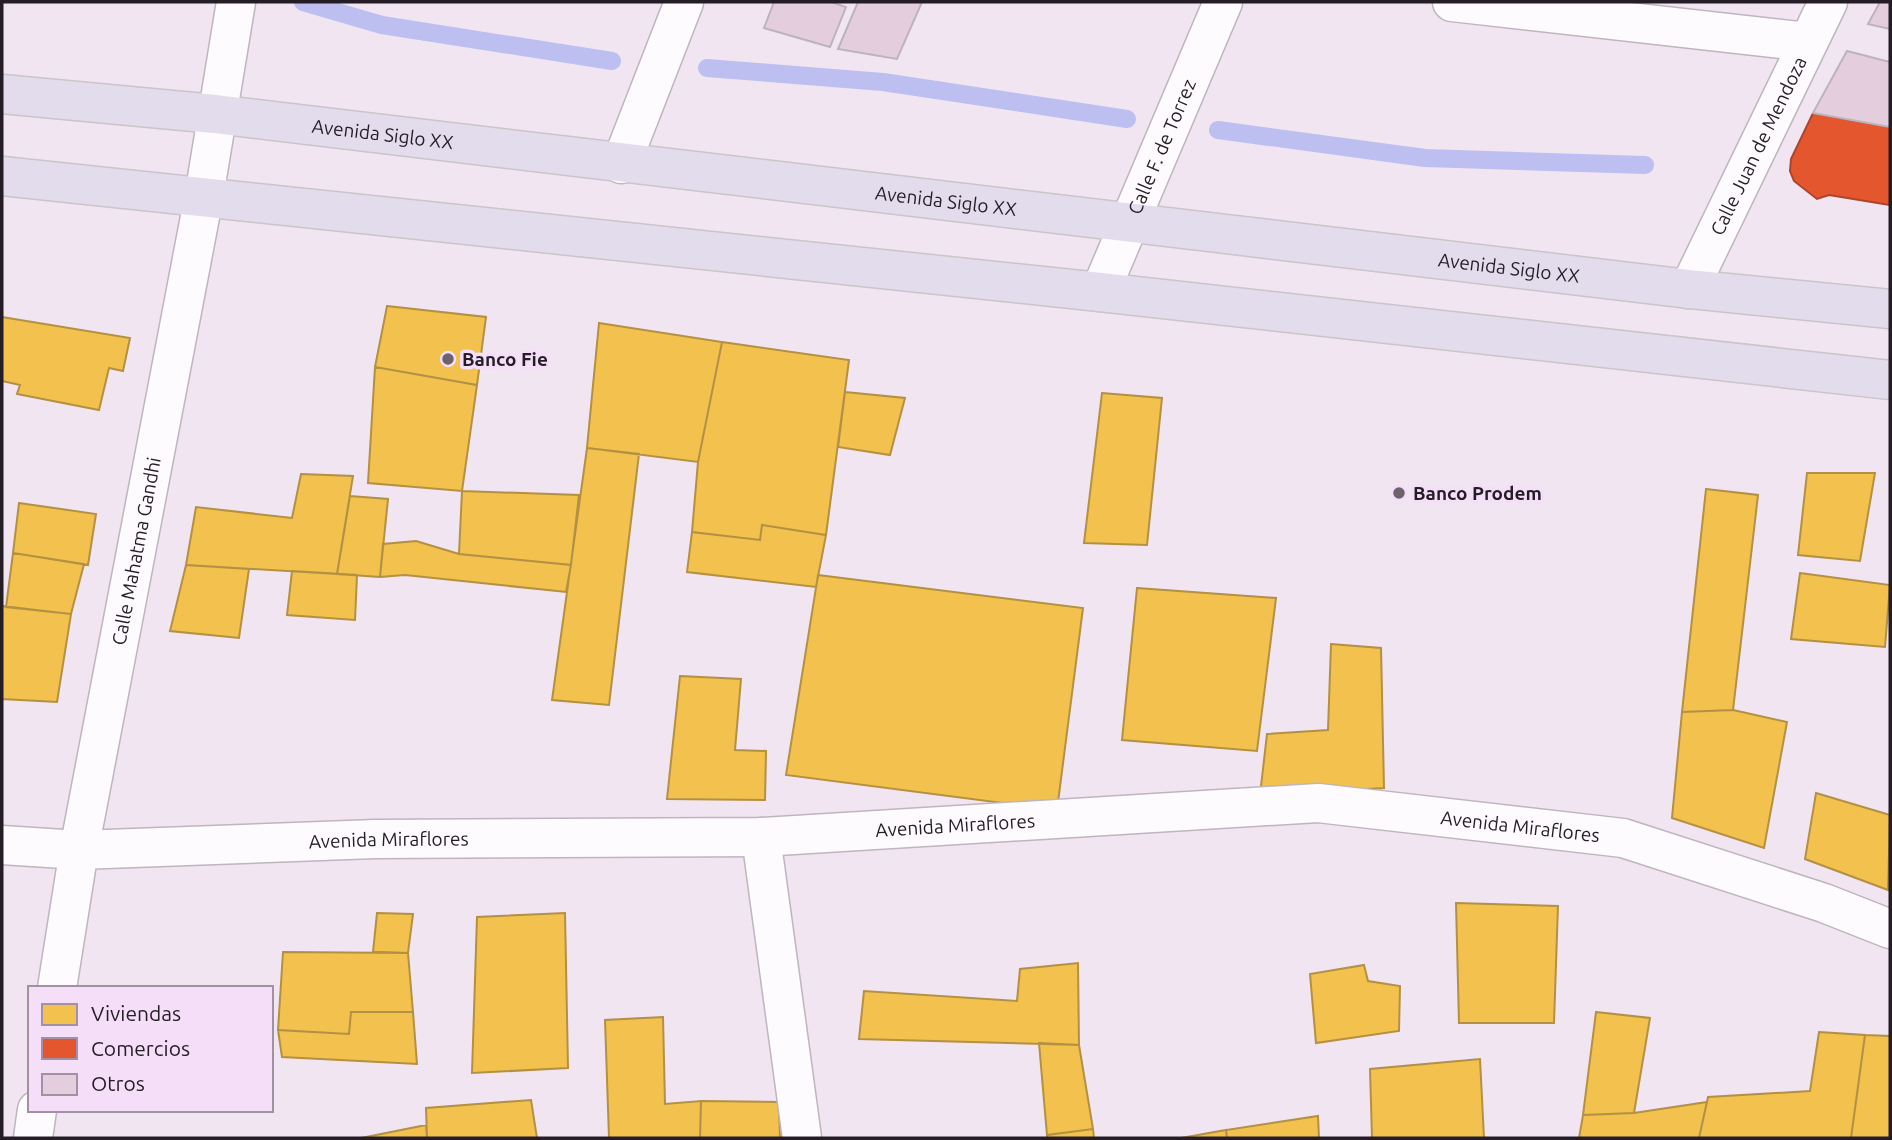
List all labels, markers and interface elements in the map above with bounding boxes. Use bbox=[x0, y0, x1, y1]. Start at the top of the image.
street label: Calle Juan de Mendoza bbox=[1706, 53, 1811, 239]
street label: Calle F. de Torrez bbox=[1123, 75, 1200, 217]
street label: Avenida Siglo XX bbox=[311, 115, 455, 153]
street label: Avenida Siglo XX bbox=[874, 181, 1018, 220]
street label: Avenida Siglo XX bbox=[1437, 248, 1581, 287]
place label: Banco Fie bbox=[462, 348, 548, 370]
marker: Banco Fie bbox=[440, 351, 456, 367]
street label: Calle Mahatma Gandhi bbox=[107, 455, 165, 647]
place label: Banco Prodem bbox=[1413, 482, 1542, 504]
marker: Banco Prodem bbox=[1391, 485, 1407, 501]
street label: Avenida Miraflores bbox=[1440, 806, 1601, 846]
street label: Avenida Miraflores bbox=[875, 809, 1036, 841]
street label: Avenida Miraflores bbox=[308, 828, 469, 852]
legend bbox=[28, 986, 273, 1112]
text: Viviendas bbox=[91, 1001, 181, 1025]
text: Comercios bbox=[91, 1036, 190, 1060]
text: Otros bbox=[91, 1071, 145, 1095]

